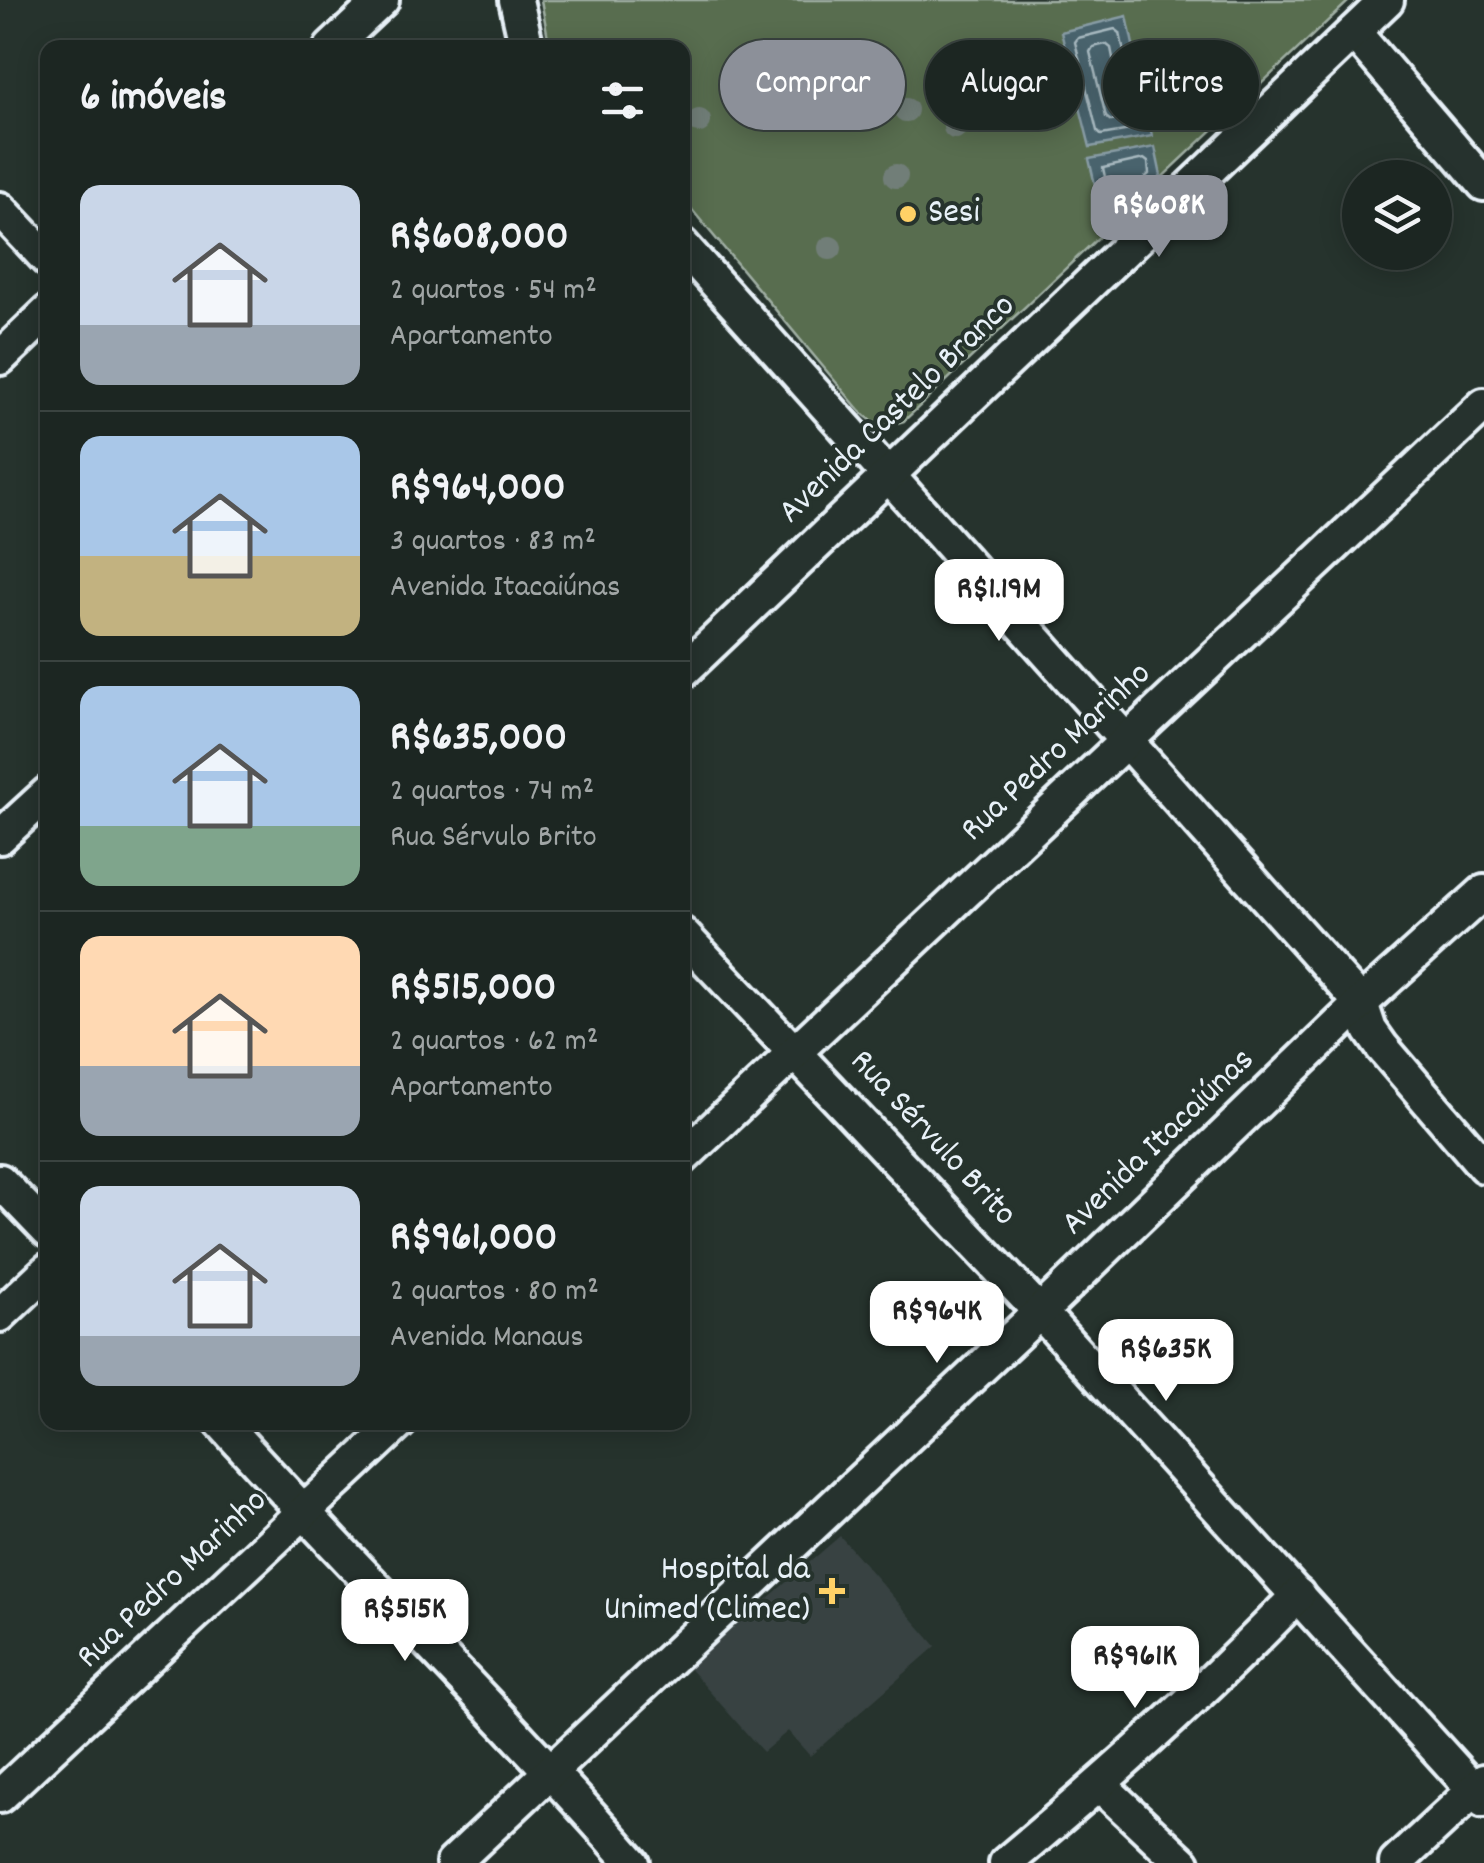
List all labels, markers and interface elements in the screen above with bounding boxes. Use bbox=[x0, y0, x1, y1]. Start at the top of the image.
chip: Comprar bbox=[720, 40, 905, 130]
chip: Alugar bbox=[925, 40, 1083, 130]
chip: Filtros bbox=[1103, 40, 1259, 130]
text: 6 imóveis bbox=[80, 70, 227, 130]
icon: filters bbox=[595, 73, 650, 128]
map controls bbox=[1342, 160, 1452, 270]
button: layers bbox=[1342, 160, 1452, 270]
pin: R$608K bbox=[1078, 175, 1240, 260]
text: R$608K bbox=[1113, 184, 1205, 230]
place label: Sesi bbox=[928, 189, 980, 239]
marker: Sesi bbox=[897, 203, 919, 225]
text: R$608,000 bbox=[390, 209, 569, 269]
icon: home bbox=[160, 225, 280, 345]
text: 2 quartos · 54 m² bbox=[390, 269, 597, 315]
street label: Avenida Castelo Branco bbox=[768, 283, 1028, 537]
text: Apartamento bbox=[390, 315, 553, 361]
text: R$964,000 bbox=[390, 460, 566, 520]
icon: home bbox=[160, 476, 280, 596]
text: 3 quartos · 83 m² bbox=[390, 520, 596, 566]
pin: R$1.19M bbox=[907, 559, 1091, 644]
text: Avenida Itacaiúnas bbox=[390, 566, 620, 612]
text: R$1.19M bbox=[957, 568, 1041, 614]
street label: Rua Pedro Marinho bbox=[950, 651, 1164, 855]
text: R$635,000 bbox=[390, 710, 567, 770]
icon: home bbox=[160, 726, 280, 846]
text: 2 quartos · 74 m² bbox=[390, 770, 594, 816]
text: Rua Sérvulo Brito bbox=[390, 816, 597, 862]
text: R$515,000 bbox=[390, 960, 557, 1020]
icon: home bbox=[160, 976, 280, 1096]
text: 2 quartos · 62 m² bbox=[390, 1020, 598, 1066]
street label: Avenida Itacaiúnas bbox=[1051, 1037, 1267, 1249]
street label: Rua Sérvulo Brito bbox=[837, 1039, 1027, 1239]
text: Apartamento bbox=[390, 1066, 553, 1112]
text: R$961,000 bbox=[390, 1210, 557, 1270]
icon: home bbox=[160, 1226, 280, 1346]
text: 2 quartos · 80 m² bbox=[390, 1270, 599, 1316]
pin: R$964K bbox=[856, 1281, 1018, 1366]
text: R$964K bbox=[892, 1290, 982, 1336]
text: Avenida Manaus bbox=[390, 1316, 584, 1362]
pin: R$635K bbox=[1085, 1319, 1247, 1404]
text: R$635K bbox=[1120, 1328, 1212, 1374]
street label: Rua Pedro Marinho bbox=[66, 1478, 280, 1682]
place label: Hospital da Unimed (Climec) bbox=[604, 1546, 811, 1636]
marker: Hospital da Unimed (Climec) bbox=[819, 1578, 845, 1604]
pin: R$515K bbox=[324, 1579, 486, 1664]
text: R$515K bbox=[363, 1588, 447, 1634]
pin: R$961K bbox=[1054, 1626, 1216, 1711]
text: R$961K bbox=[1093, 1635, 1177, 1681]

